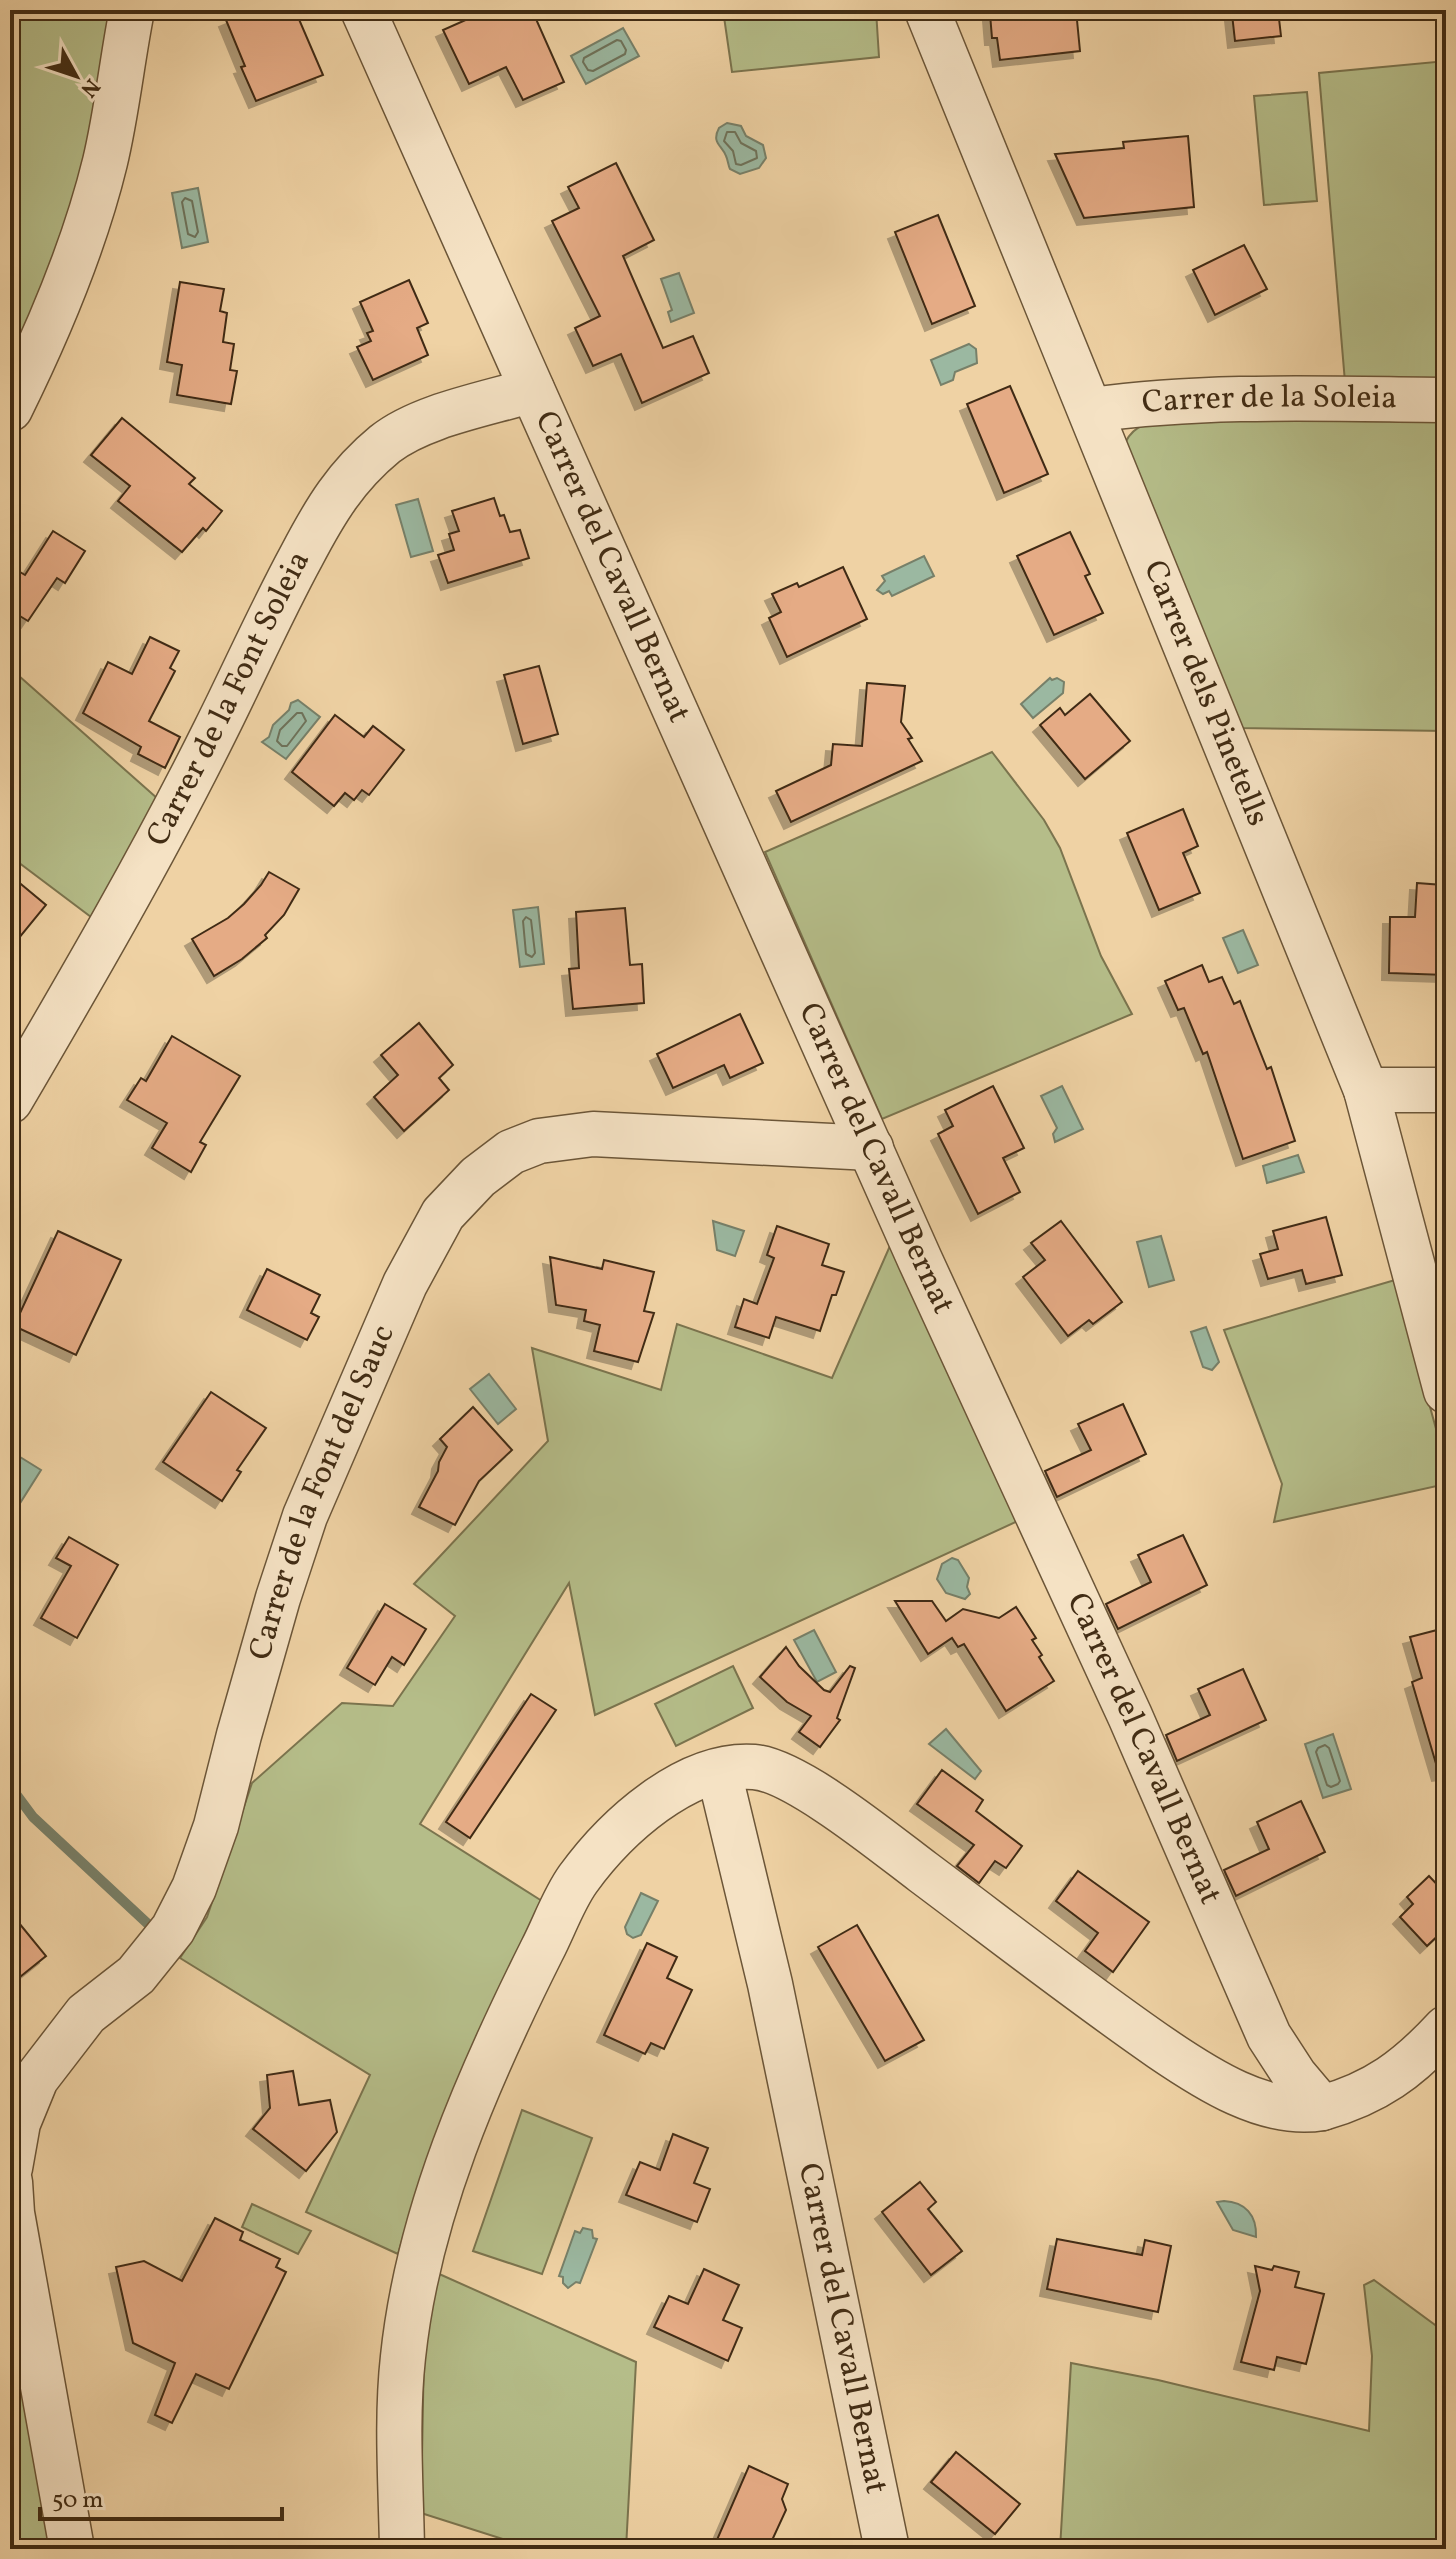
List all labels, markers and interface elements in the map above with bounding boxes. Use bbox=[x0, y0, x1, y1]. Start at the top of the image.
north arrow bbox=[36, 36, 116, 116]
text: N bbox=[72, 71, 106, 103]
street label: Carrer de la Soleia bbox=[1140, 376, 1397, 426]
street label: Carrer del Cavall Bernat bbox=[523, 405, 700, 730]
street label: Carrer de la Font Soleia bbox=[137, 544, 322, 855]
street label: Carrer dels Pinetells bbox=[1131, 554, 1279, 833]
street label: Carrer del Cavall Bernat bbox=[786, 996, 964, 1322]
street label: Carrer de la Font del Sauc bbox=[239, 1318, 407, 1665]
street label: Carrer del Cavall Bernat bbox=[1054, 1586, 1231, 1912]
street label: Carrer del Cavall Bernat bbox=[786, 2159, 897, 2498]
scale bar bbox=[40, 2471, 282, 2521]
text: 50 m bbox=[52, 2484, 104, 2518]

